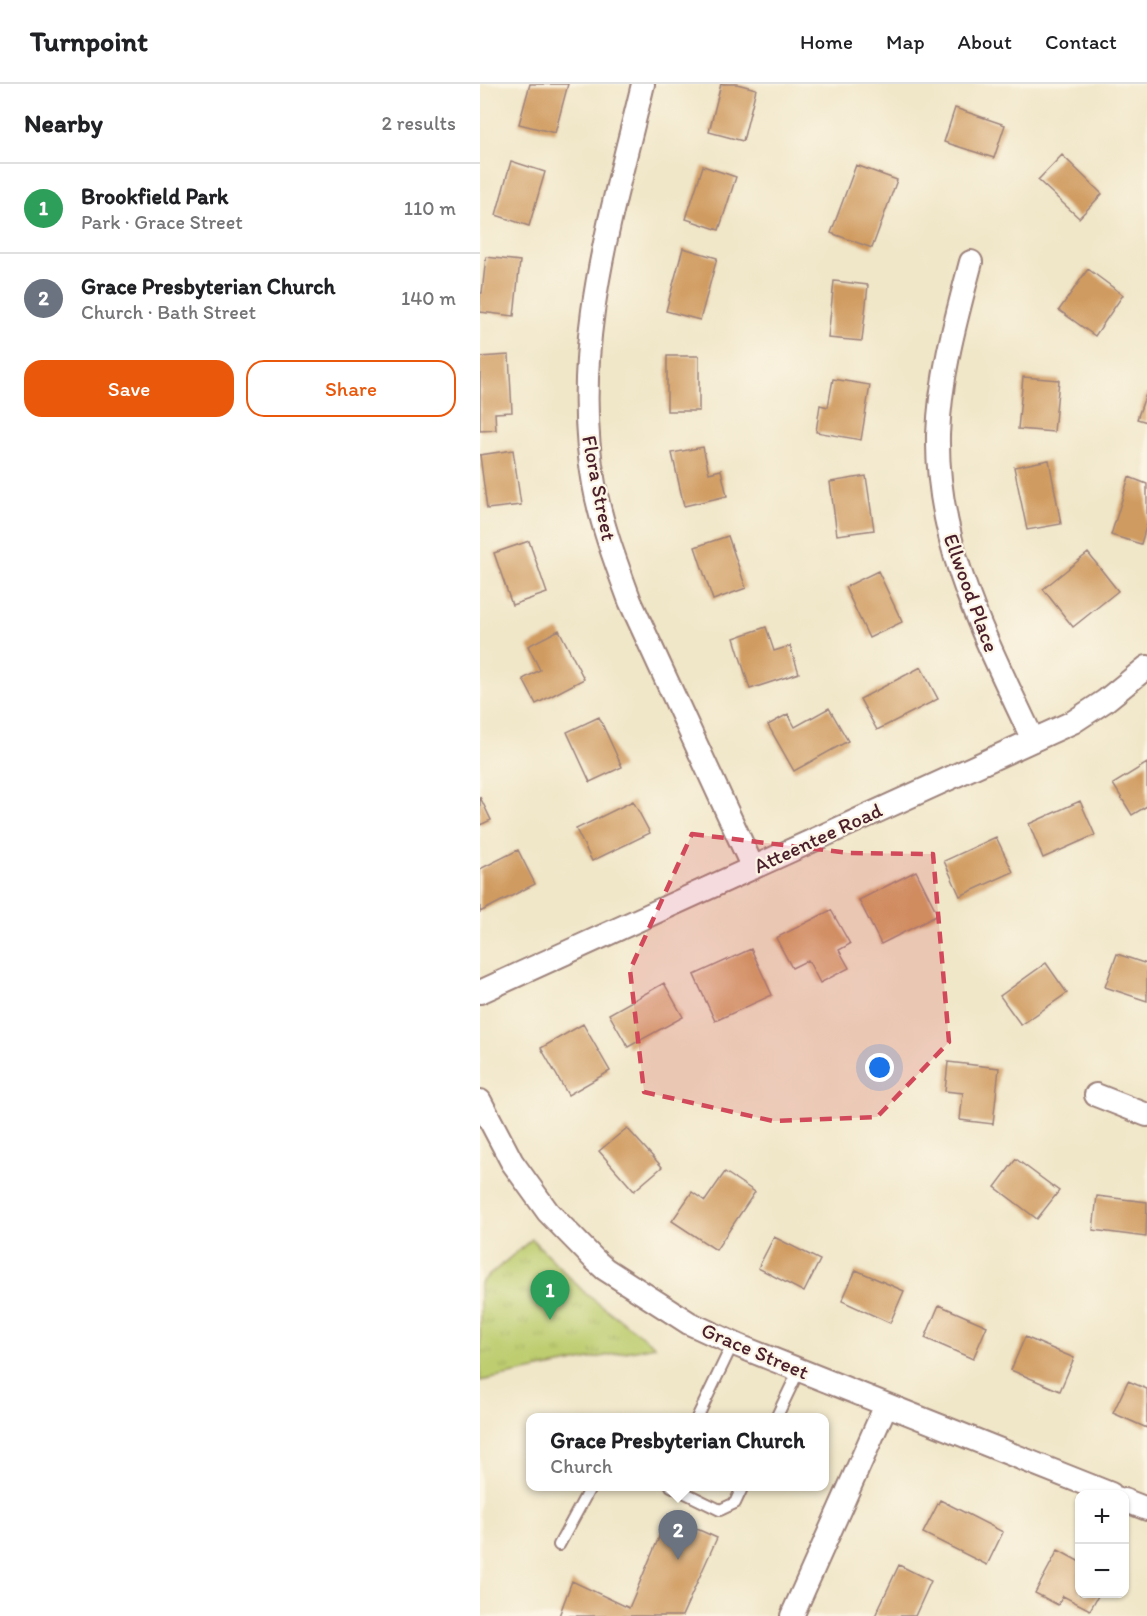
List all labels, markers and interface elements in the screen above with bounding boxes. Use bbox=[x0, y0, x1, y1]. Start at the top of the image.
text: Turnpoint bbox=[30, 24, 148, 58]
text: Home bbox=[800, 29, 853, 54]
text: Map bbox=[886, 29, 925, 54]
text: About bbox=[958, 29, 1012, 54]
text: Contact bbox=[1045, 29, 1117, 54]
text: Nearby bbox=[24, 107, 103, 139]
text: 2 results bbox=[382, 111, 456, 135]
text: Brookfield Park bbox=[81, 183, 229, 210]
text: 1 bbox=[39, 196, 48, 220]
text: 110 m bbox=[404, 196, 456, 220]
text: Park · Grace Street bbox=[81, 210, 243, 234]
text: Grace Presbyterian Church bbox=[81, 273, 335, 300]
text: 2 bbox=[38, 286, 49, 310]
text: 140 m bbox=[401, 286, 456, 310]
text: Church · Bath Street bbox=[81, 300, 256, 324]
button: Save bbox=[24, 360, 234, 417]
button: Share bbox=[246, 360, 456, 417]
street label: Flora Street bbox=[577, 433, 622, 543]
street label: Ellwood Place bbox=[938, 530, 1004, 655]
street label: Atteentee Road bbox=[750, 797, 886, 878]
your location bbox=[865, 1053, 894, 1082]
pin: 1 bbox=[530, 1270, 570, 1320]
street label: Grace Street bbox=[698, 1317, 813, 1384]
popup bbox=[526, 1413, 829, 1491]
text: Grace Presbyterian Church bbox=[550, 1427, 805, 1454]
text: Church bbox=[550, 1454, 613, 1478]
map controls bbox=[1075, 1490, 1129, 1598]
button: + bbox=[1075, 1490, 1129, 1544]
pin: 2 bbox=[658, 1510, 698, 1560]
button: − bbox=[1075, 1544, 1129, 1598]

